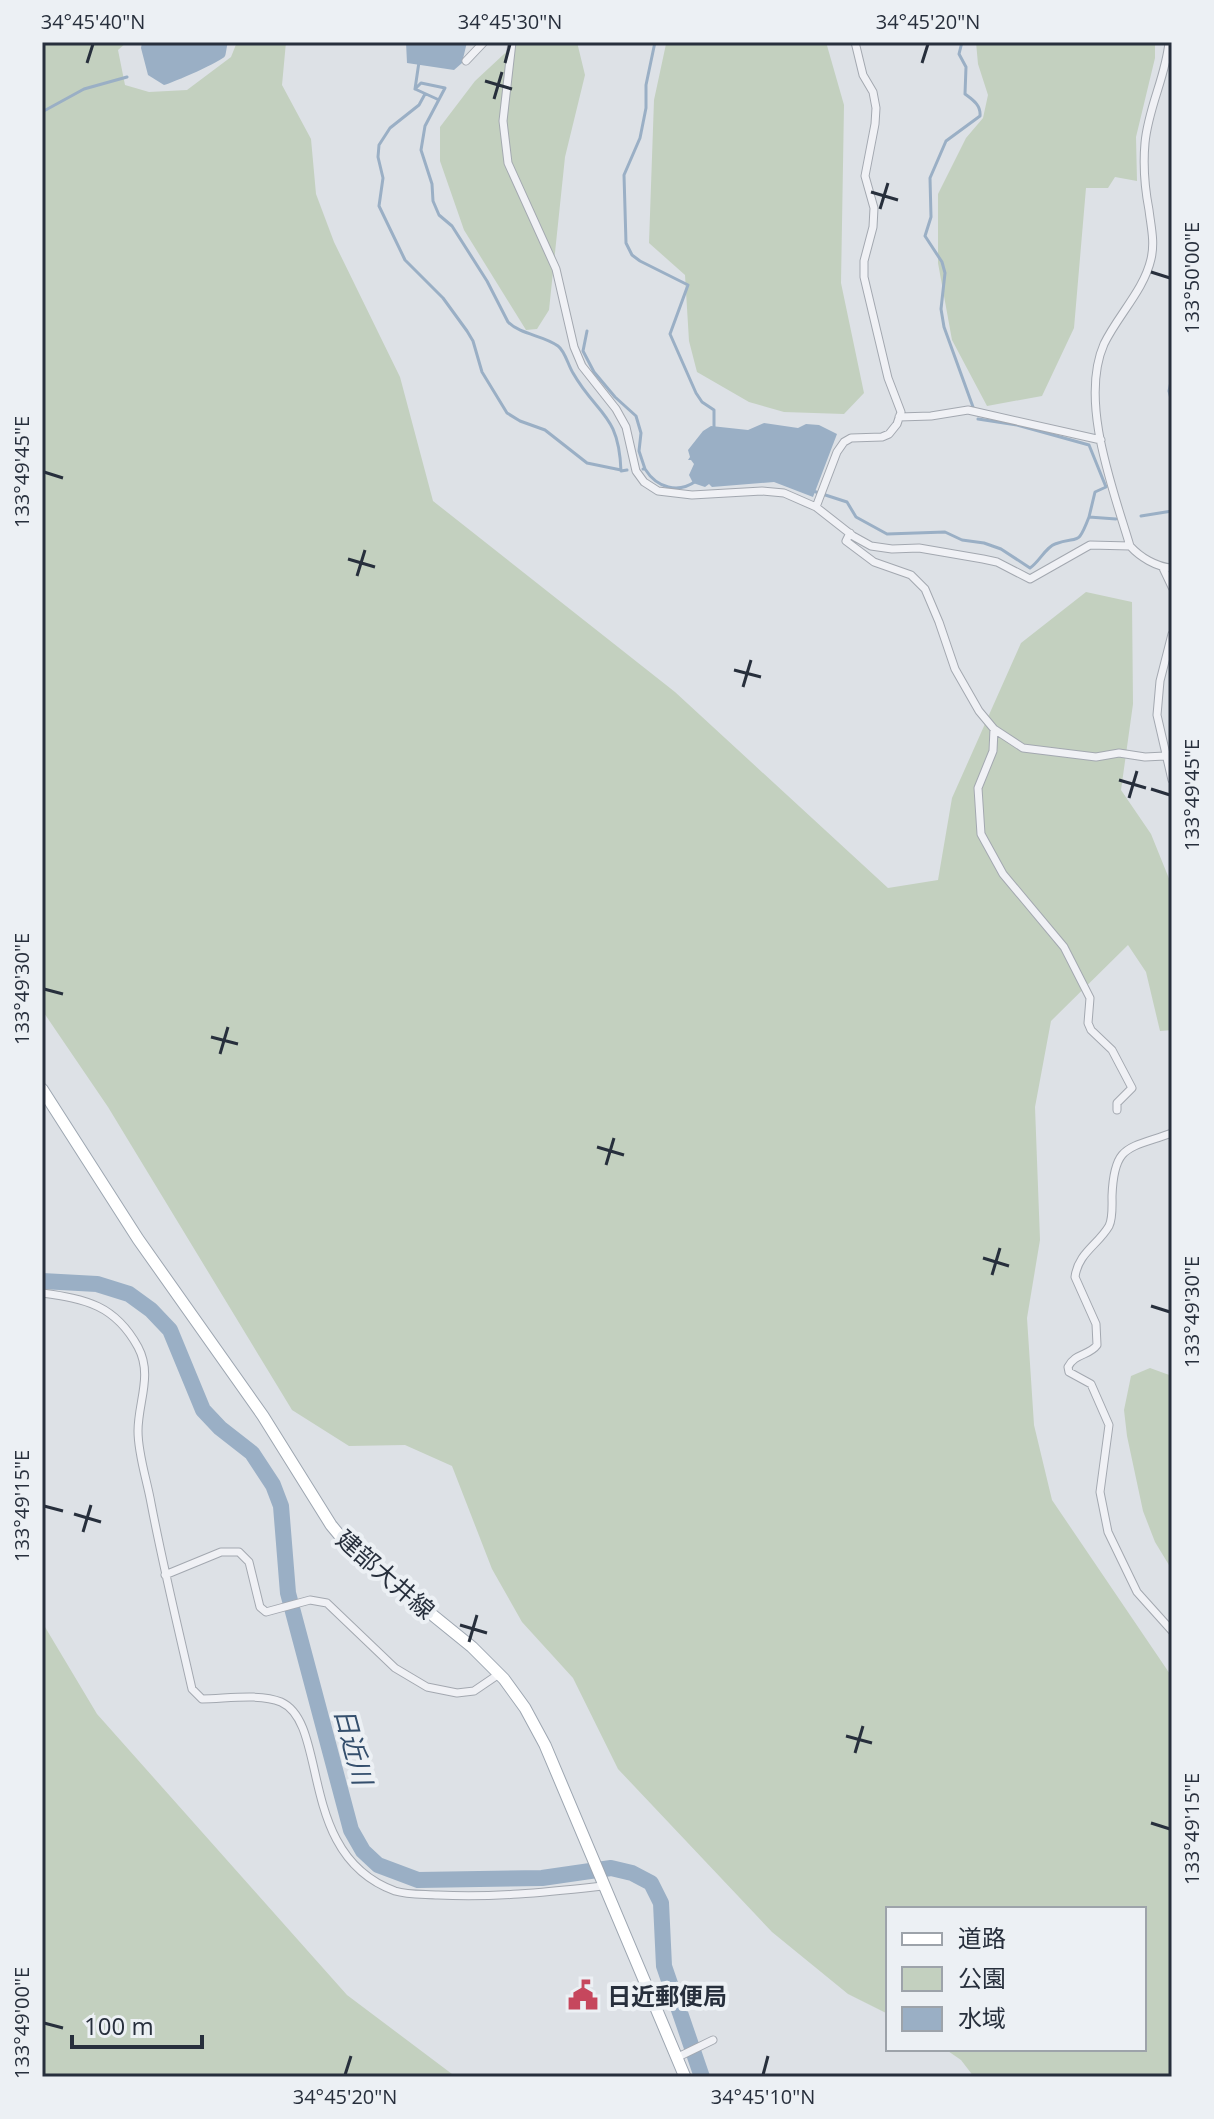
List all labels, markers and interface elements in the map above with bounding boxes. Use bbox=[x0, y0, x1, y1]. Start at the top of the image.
text: 34°45'40"N bbox=[41, 8, 145, 35]
text: 34°45'30"N bbox=[458, 8, 562, 35]
text: 34°45'20"N bbox=[876, 8, 980, 35]
text: 133°50'00"E bbox=[1178, 222, 1205, 334]
text: 133°49'45"E bbox=[8, 416, 35, 528]
text: 133°49'45"E bbox=[1178, 739, 1205, 851]
text: 133°49'30"E bbox=[8, 933, 35, 1045]
text: 133°49'30"E bbox=[1178, 1256, 1205, 1368]
text: 133°49'15"E bbox=[8, 1450, 35, 1562]
street label: 建部大井線 bbox=[330, 1522, 442, 1626]
water label: 日近川 bbox=[327, 1704, 382, 1791]
text: 133°49'15"E bbox=[1178, 1773, 1205, 1885]
legend bbox=[886, 1907, 1146, 2051]
text: 道路 bbox=[958, 1921, 1006, 1954]
text: 公園 bbox=[958, 1961, 1006, 1994]
text: 133°49'00"E bbox=[8, 1967, 35, 2079]
public building icon: 日近郵便局 bbox=[566, 1978, 600, 2012]
place label: 日近郵便局 bbox=[607, 1979, 727, 2012]
scale bar bbox=[72, 1999, 202, 2049]
text: 水域 bbox=[958, 2001, 1006, 2034]
text: 100 m bbox=[84, 2009, 154, 2042]
text: 34°45'20"N bbox=[293, 2083, 397, 2110]
text: 34°45'10"N bbox=[711, 2083, 815, 2110]

